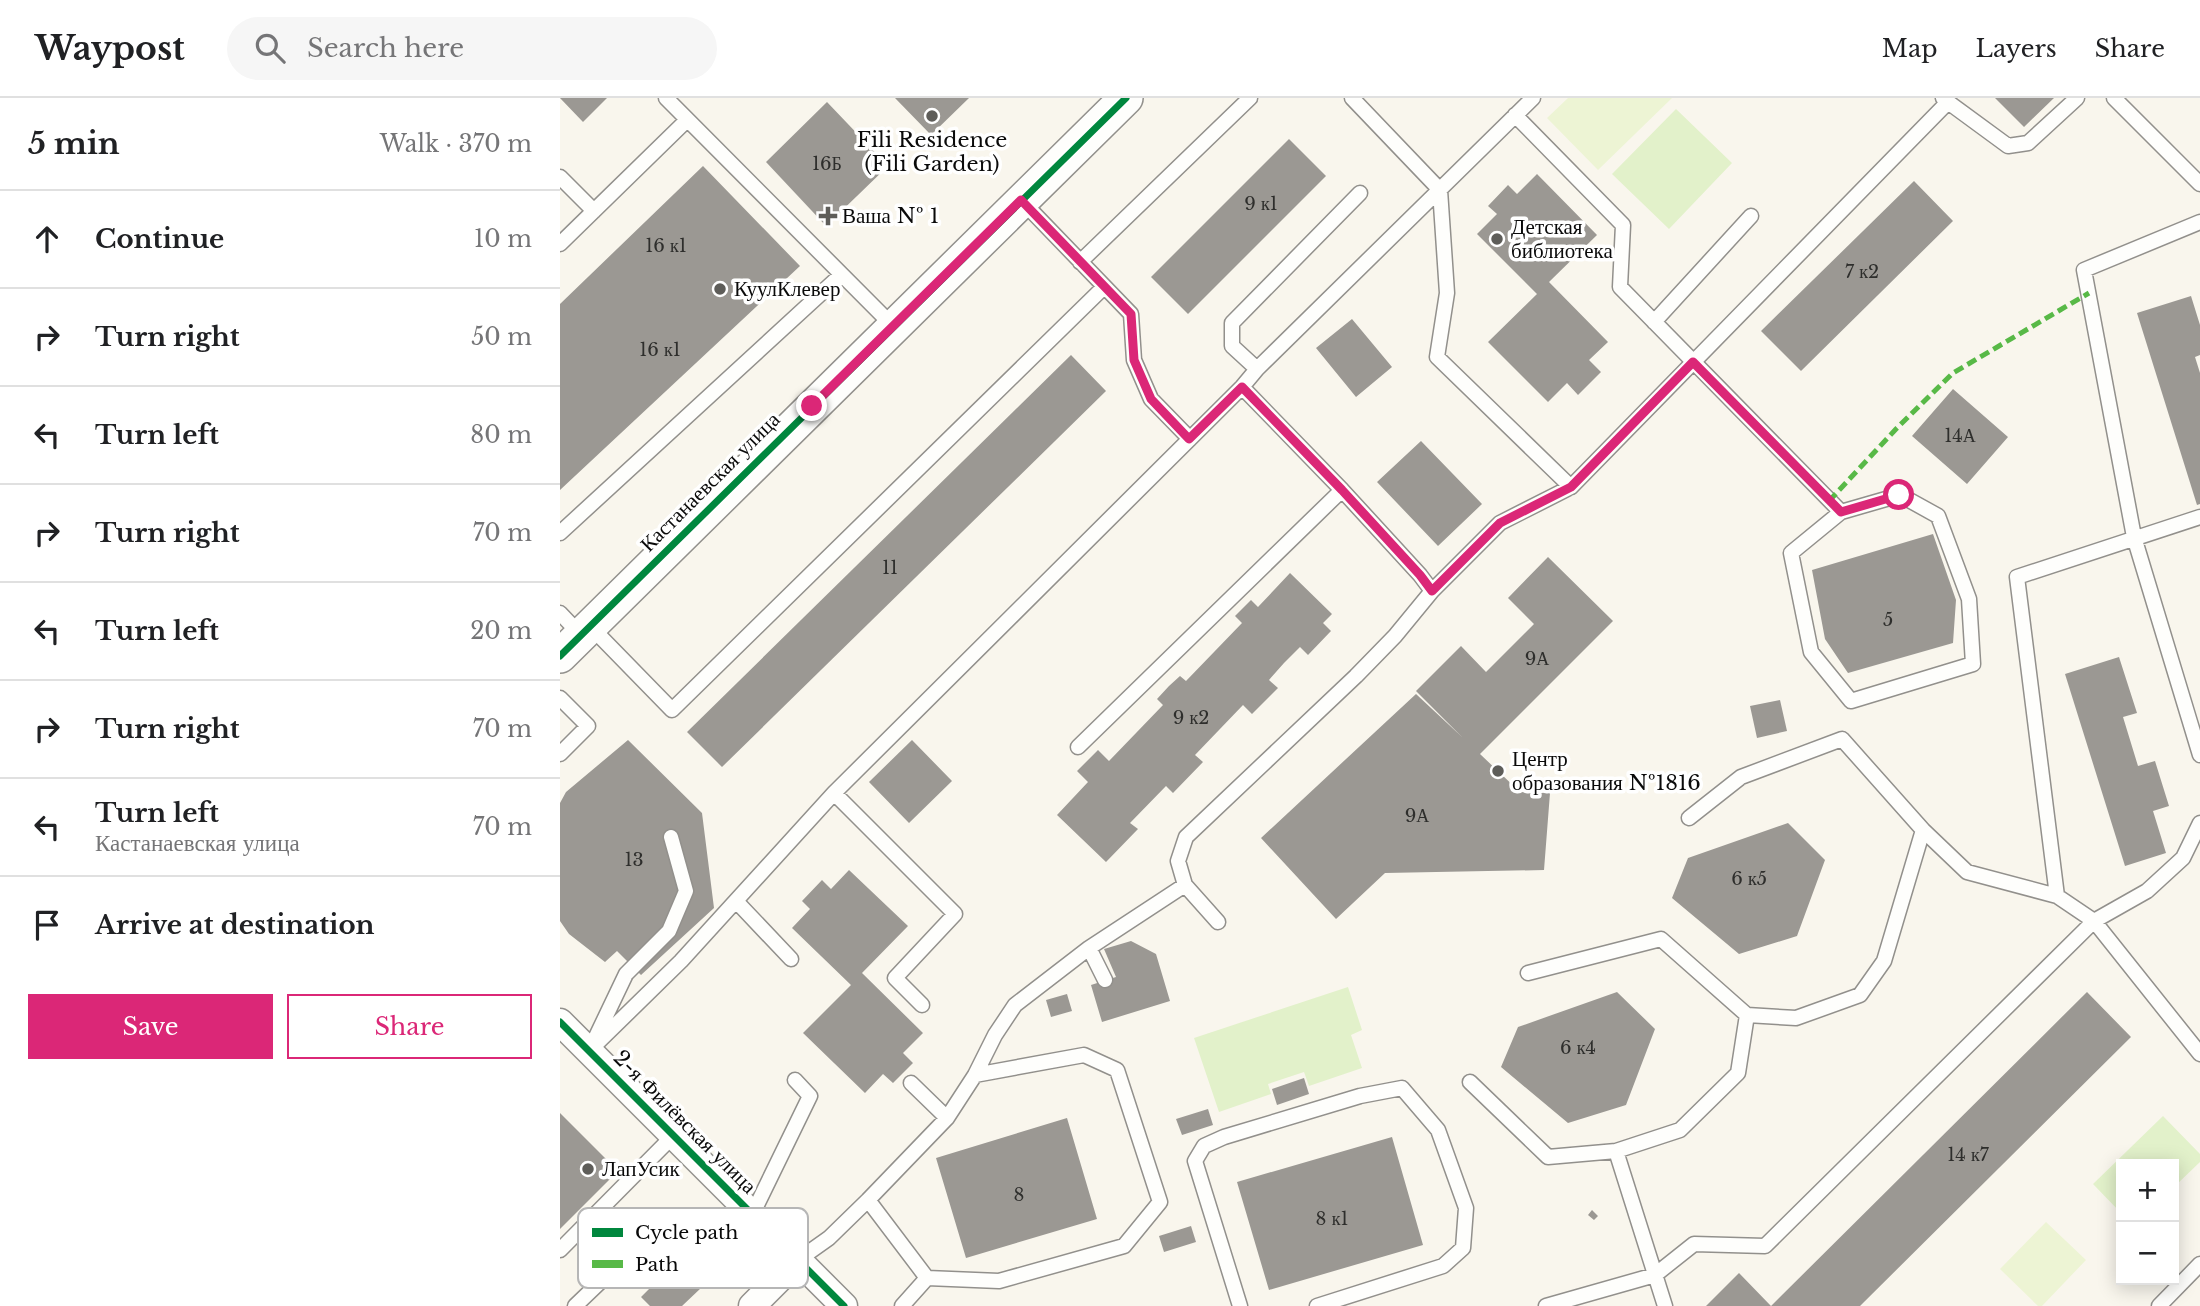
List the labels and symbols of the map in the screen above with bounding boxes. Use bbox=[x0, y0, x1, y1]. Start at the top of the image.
marker: Fili Residence (Fili Garden) bbox=[924, 108, 940, 124]
place label: Fili Residence (Fili Garden) bbox=[857, 127, 1007, 177]
house number: 16Б bbox=[812, 153, 842, 175]
house number: 9 к1 bbox=[1244, 193, 1278, 215]
place label: Ваша № 1 bbox=[842, 203, 939, 229]
marker: Ваша № 1 bbox=[820, 208, 836, 224]
place label: Детская библиотека bbox=[1511, 214, 1613, 264]
marker: Детская библиотека bbox=[1489, 231, 1505, 247]
house number: 16 к1 bbox=[645, 235, 687, 257]
house number: 7 к2 bbox=[1845, 261, 1879, 283]
place label: КуулКлевер bbox=[734, 276, 840, 302]
marker: КуулКлевер bbox=[712, 281, 728, 297]
house number: 16 к1 bbox=[639, 339, 681, 361]
route end bbox=[796, 390, 827, 421]
street label: Кастанаевская улица bbox=[635, 406, 786, 557]
house number: 14А bbox=[1944, 425, 1976, 447]
route start bbox=[1883, 479, 1914, 510]
house number: 11 bbox=[882, 557, 898, 579]
house number: 5 bbox=[1883, 609, 1893, 631]
house number: 9А bbox=[1525, 648, 1549, 670]
house number: 9 к2 bbox=[1173, 707, 1209, 729]
place label: Центр образования №1816 bbox=[1512, 746, 1701, 796]
marker: Центр образования №1816 bbox=[1490, 763, 1506, 779]
house number: 9А bbox=[1405, 805, 1429, 827]
house number: 13 bbox=[624, 849, 644, 871]
house number: 6 к5 bbox=[1731, 868, 1767, 890]
house number: 6 к4 bbox=[1560, 1037, 1596, 1059]
street label: 2-я Филёвская улица bbox=[608, 1045, 762, 1199]
house number: 14 к7 bbox=[1947, 1144, 1990, 1166]
place label: ЛапУсик bbox=[602, 1156, 680, 1182]
marker: ЛапУсик bbox=[580, 1161, 596, 1177]
house number: 8 bbox=[1014, 1184, 1024, 1206]
legend bbox=[578, 1208, 808, 1288]
house number: 8 к1 bbox=[1316, 1208, 1348, 1230]
text: Cycle path bbox=[635, 1221, 738, 1244]
text: Path bbox=[635, 1253, 679, 1276]

